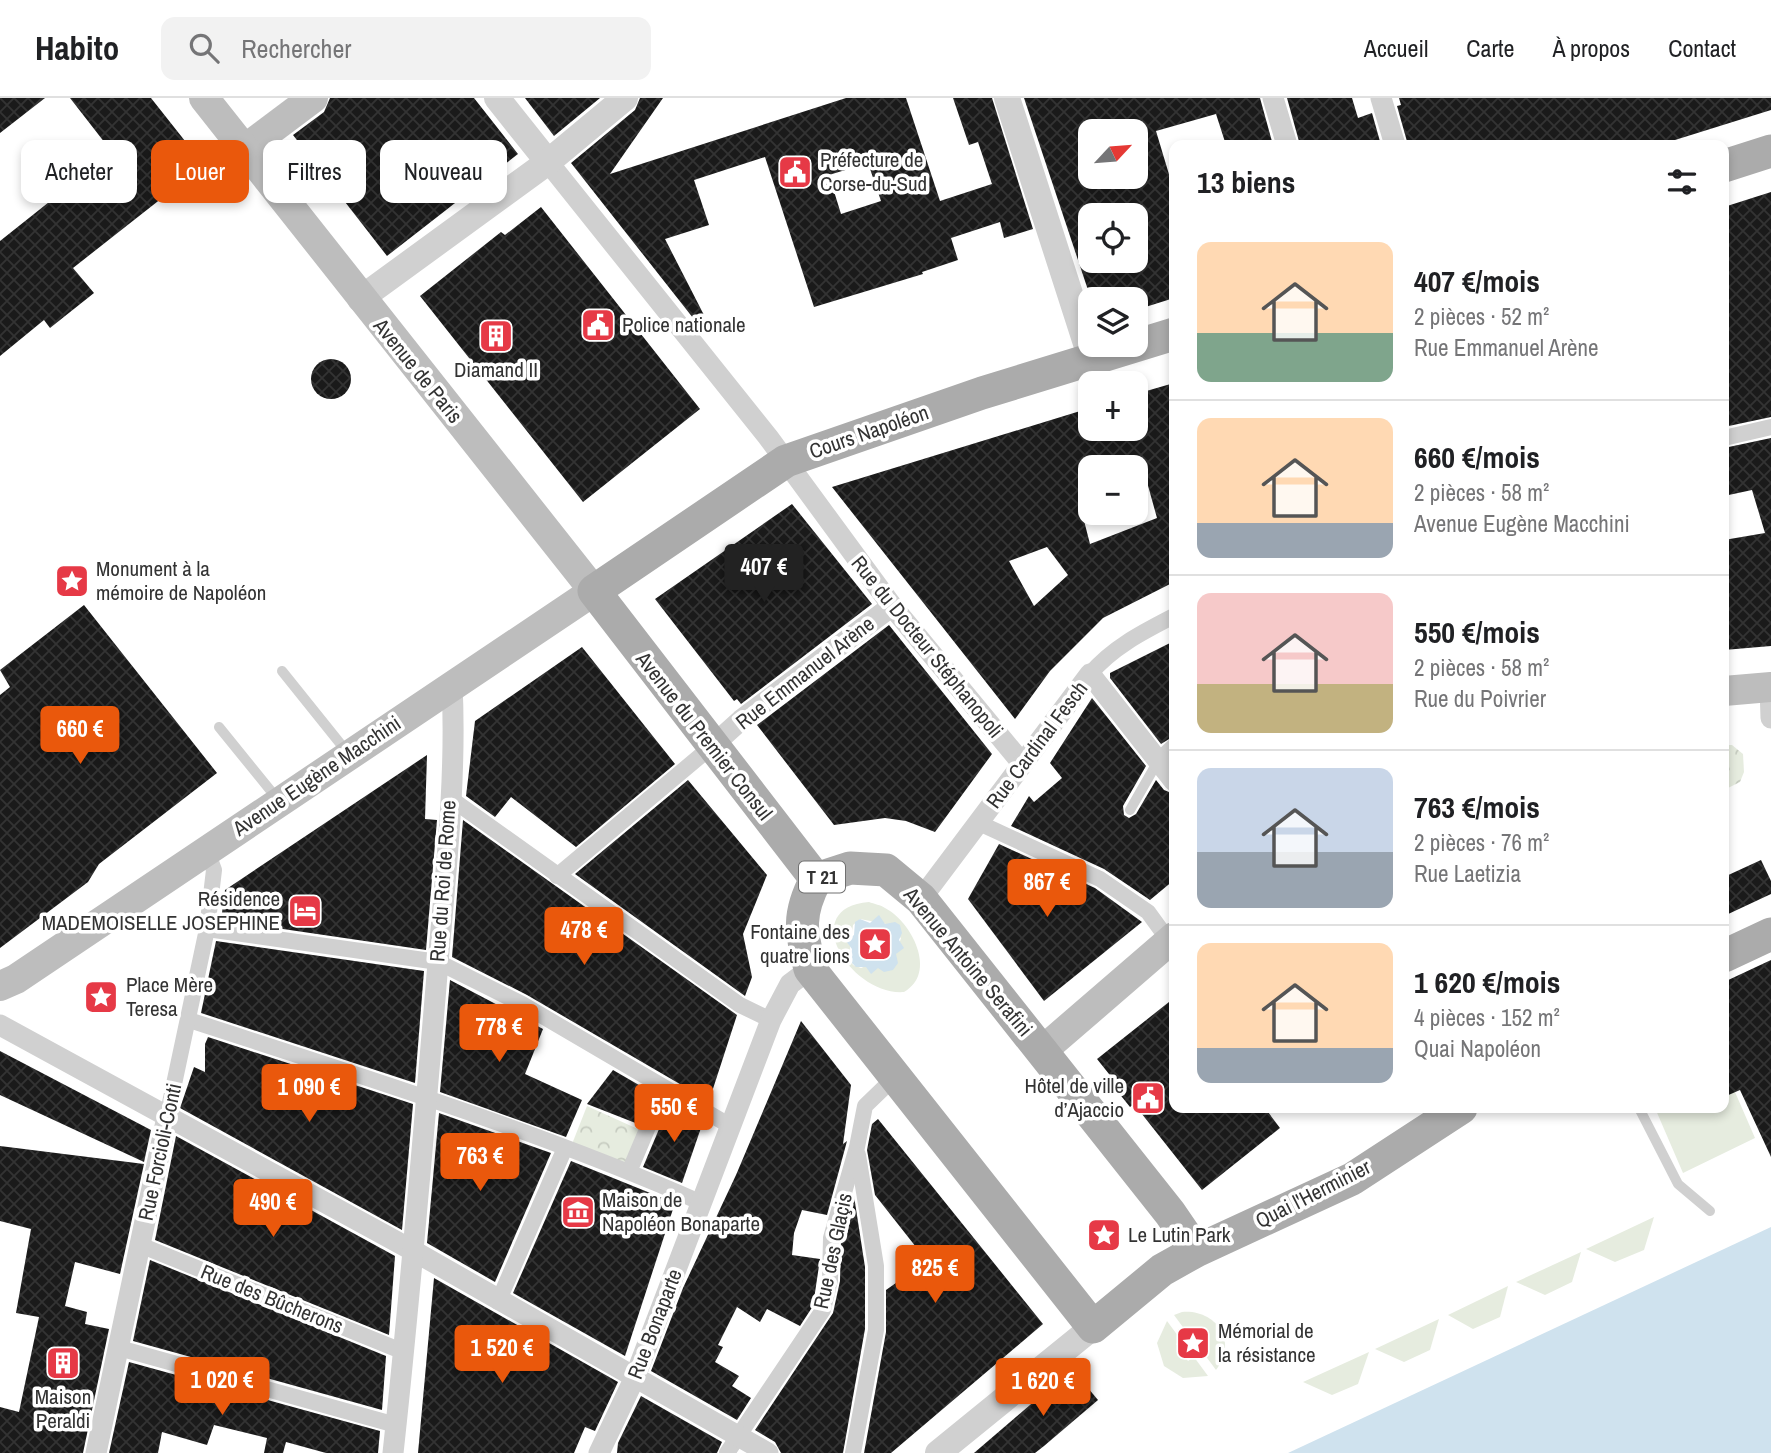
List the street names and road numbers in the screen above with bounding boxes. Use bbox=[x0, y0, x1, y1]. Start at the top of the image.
street label: Avenue de Paris bbox=[367, 311, 470, 429]
street label: Cours Napoléon bbox=[805, 398, 932, 465]
street label: Rue du Docteur Stéphanopoli bbox=[845, 549, 1010, 744]
street label: Rue Emmanuel Arène bbox=[729, 609, 880, 736]
street label: Avenue du Premier Consul bbox=[629, 645, 779, 826]
street label: Rue Cardinal Fesch bbox=[979, 675, 1094, 814]
street label: Avenue Eugène Macchini bbox=[226, 709, 406, 843]
street label: Rue du Roi de Rome bbox=[422, 799, 463, 963]
road number: T 21 bbox=[799, 862, 845, 892]
street label: Avenue Antoine Serafini bbox=[897, 880, 1039, 1042]
street label: Rue Forcioli-Conti bbox=[131, 1080, 188, 1223]
street label: Quai l'Herminier bbox=[1250, 1152, 1376, 1235]
street label: Rue des Glaçis bbox=[806, 1190, 859, 1311]
street label: Rue des Bûcherons bbox=[197, 1257, 348, 1340]
street label: Rue Bonaparte bbox=[620, 1265, 689, 1383]

